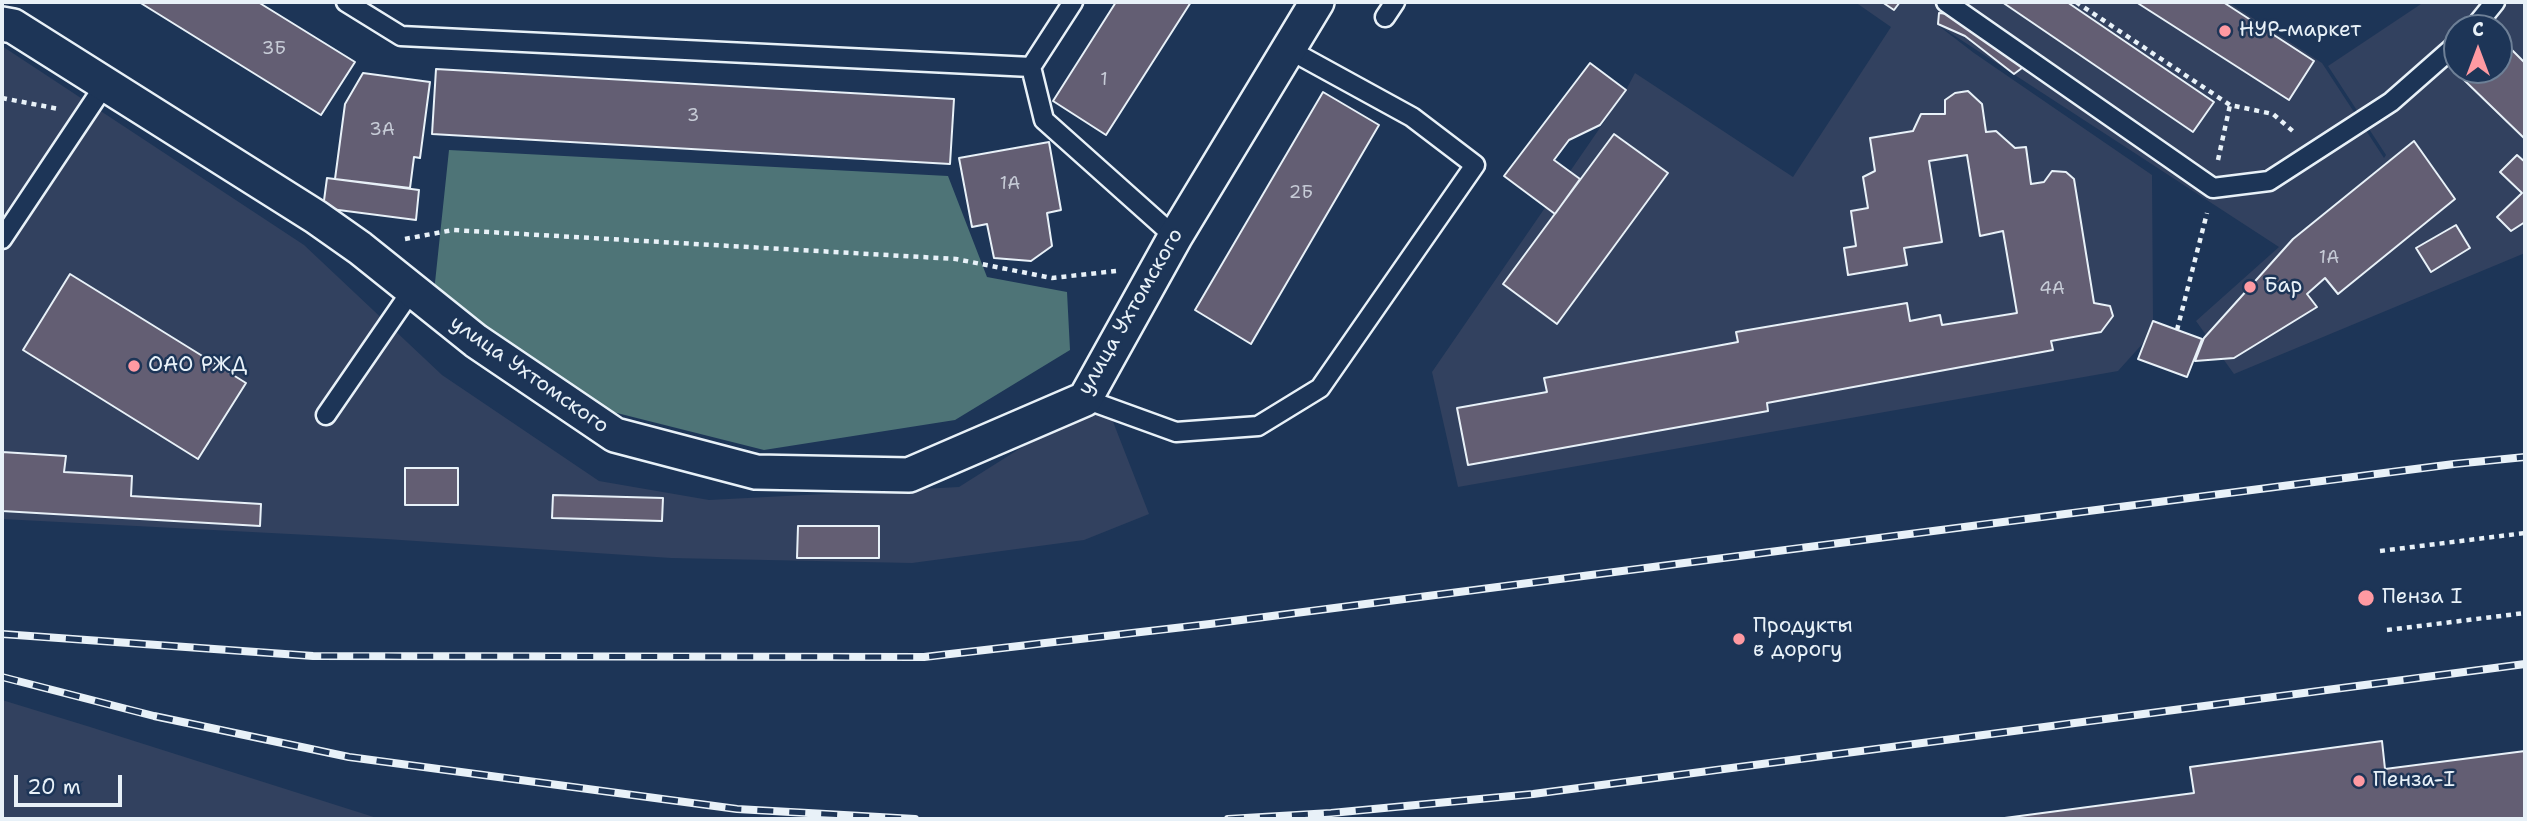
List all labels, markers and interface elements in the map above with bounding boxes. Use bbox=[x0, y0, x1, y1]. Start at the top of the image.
north arrow bbox=[2443, 14, 2513, 84]
text: С bbox=[2472, 17, 2484, 42]
place label: НУР-маркет bbox=[2239, 18, 2361, 44]
marker: НУР-маркет bbox=[2217, 23, 2233, 39]
house number: 3Б bbox=[262, 38, 286, 60]
house number: 1 bbox=[1100, 69, 1108, 91]
house number: 3 bbox=[687, 105, 699, 127]
house number: 3А bbox=[369, 119, 395, 141]
house number: 1А bbox=[1000, 173, 1020, 195]
house number: 2Б bbox=[1289, 182, 1313, 204]
street label: улица Ухтомского bbox=[1073, 224, 1189, 400]
house number: 1А bbox=[2319, 247, 2339, 269]
place label: Бар bbox=[2264, 274, 2302, 300]
house number: 4А bbox=[2039, 278, 2065, 300]
marker: Бар bbox=[2242, 279, 2258, 295]
street label: улица Ухтомского bbox=[445, 311, 613, 439]
place label: ОАО РЖД bbox=[148, 353, 247, 379]
marker: ОАО РЖД bbox=[126, 358, 142, 374]
place label: Пенза I bbox=[2382, 585, 2462, 611]
marker: Пенза I bbox=[2356, 588, 2376, 608]
place label: Продукты в дорогу bbox=[1753, 614, 1853, 664]
marker: Продукты в дорогу bbox=[1731, 631, 1747, 647]
scale bar bbox=[18, 762, 126, 806]
place label: Пенза-I bbox=[2373, 768, 2455, 794]
text: 20 m bbox=[27, 773, 81, 801]
marker: Пенза-I bbox=[2351, 773, 2367, 789]

